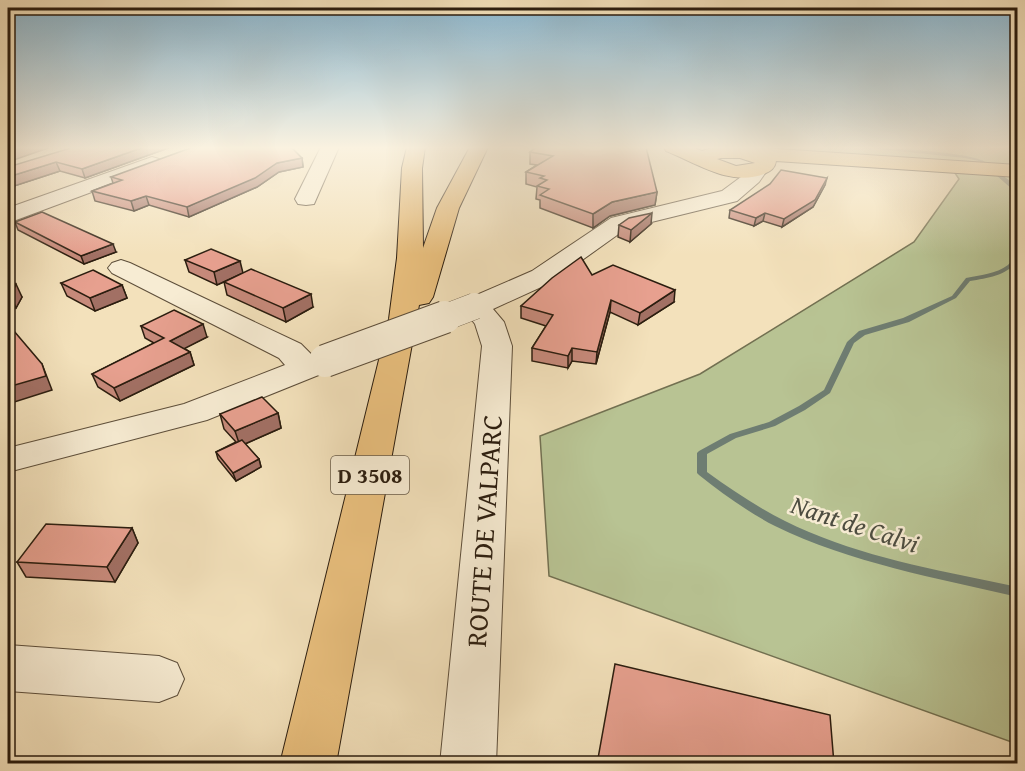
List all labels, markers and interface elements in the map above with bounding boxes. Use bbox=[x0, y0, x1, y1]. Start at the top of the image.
street label: ROUTE DE VALPARC bbox=[455, 413, 512, 649]
road number: D 3508 bbox=[331, 456, 409, 494]
water label: Nant de Calvi bbox=[785, 484, 924, 563]

